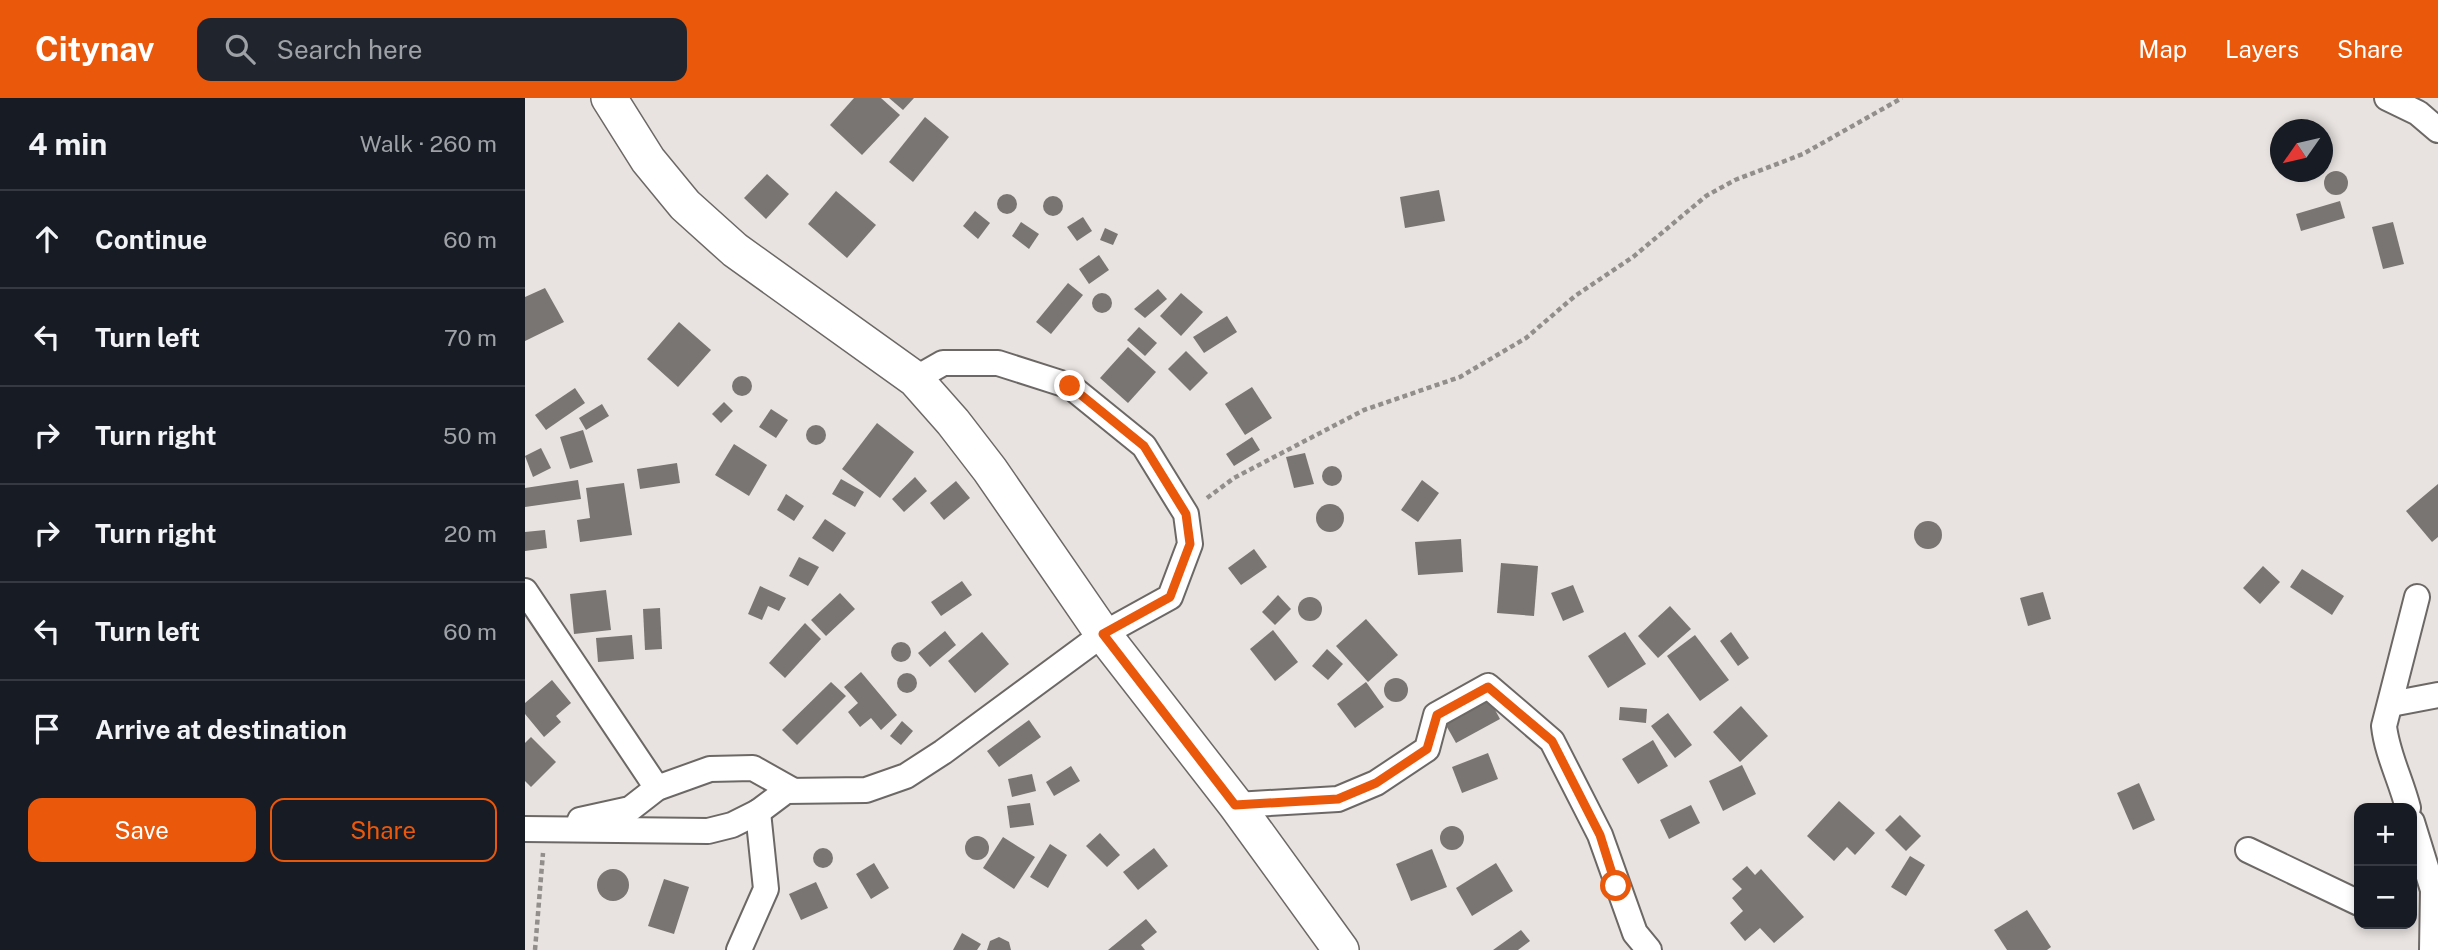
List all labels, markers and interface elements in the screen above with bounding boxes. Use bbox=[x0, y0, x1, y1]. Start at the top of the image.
search box bbox=[197, 18, 687, 81]
text: Citynav bbox=[35, 30, 155, 68]
icon: search bbox=[221, 30, 259, 68]
text: Search here bbox=[277, 34, 423, 65]
text: Map bbox=[2138, 35, 2187, 63]
text: Layers bbox=[2225, 35, 2299, 63]
text: Share bbox=[2337, 35, 2403, 63]
north arrow bbox=[2270, 119, 2333, 182]
text: 4 min bbox=[28, 126, 107, 162]
text: Walk · 260 m bbox=[360, 130, 497, 157]
icon: ahead bbox=[28, 220, 66, 258]
text: Continue bbox=[95, 224, 207, 255]
text: 60 m bbox=[443, 226, 497, 253]
icon: left bbox=[28, 318, 66, 356]
text: Turn left bbox=[95, 322, 200, 353]
text: 70 m bbox=[444, 324, 497, 351]
route end bbox=[1054, 370, 1085, 401]
icon: right bbox=[28, 416, 66, 454]
text: Turn right bbox=[95, 420, 217, 451]
text: 50 m bbox=[443, 422, 497, 449]
icon: right bbox=[28, 514, 66, 552]
text: Turn right bbox=[95, 518, 217, 549]
text: 20 m bbox=[444, 520, 497, 547]
icon: left bbox=[28, 612, 66, 650]
text: Turn left bbox=[95, 616, 200, 647]
text: 60 m bbox=[443, 618, 497, 645]
icon: arrive bbox=[28, 710, 66, 748]
text: Arrive at destination bbox=[95, 714, 347, 745]
button: Save bbox=[28, 798, 256, 862]
button: Share bbox=[270, 798, 497, 862]
map controls bbox=[2354, 803, 2417, 929]
button: + bbox=[2354, 803, 2417, 866]
button: − bbox=[2354, 866, 2417, 929]
route start bbox=[1600, 870, 1631, 901]

